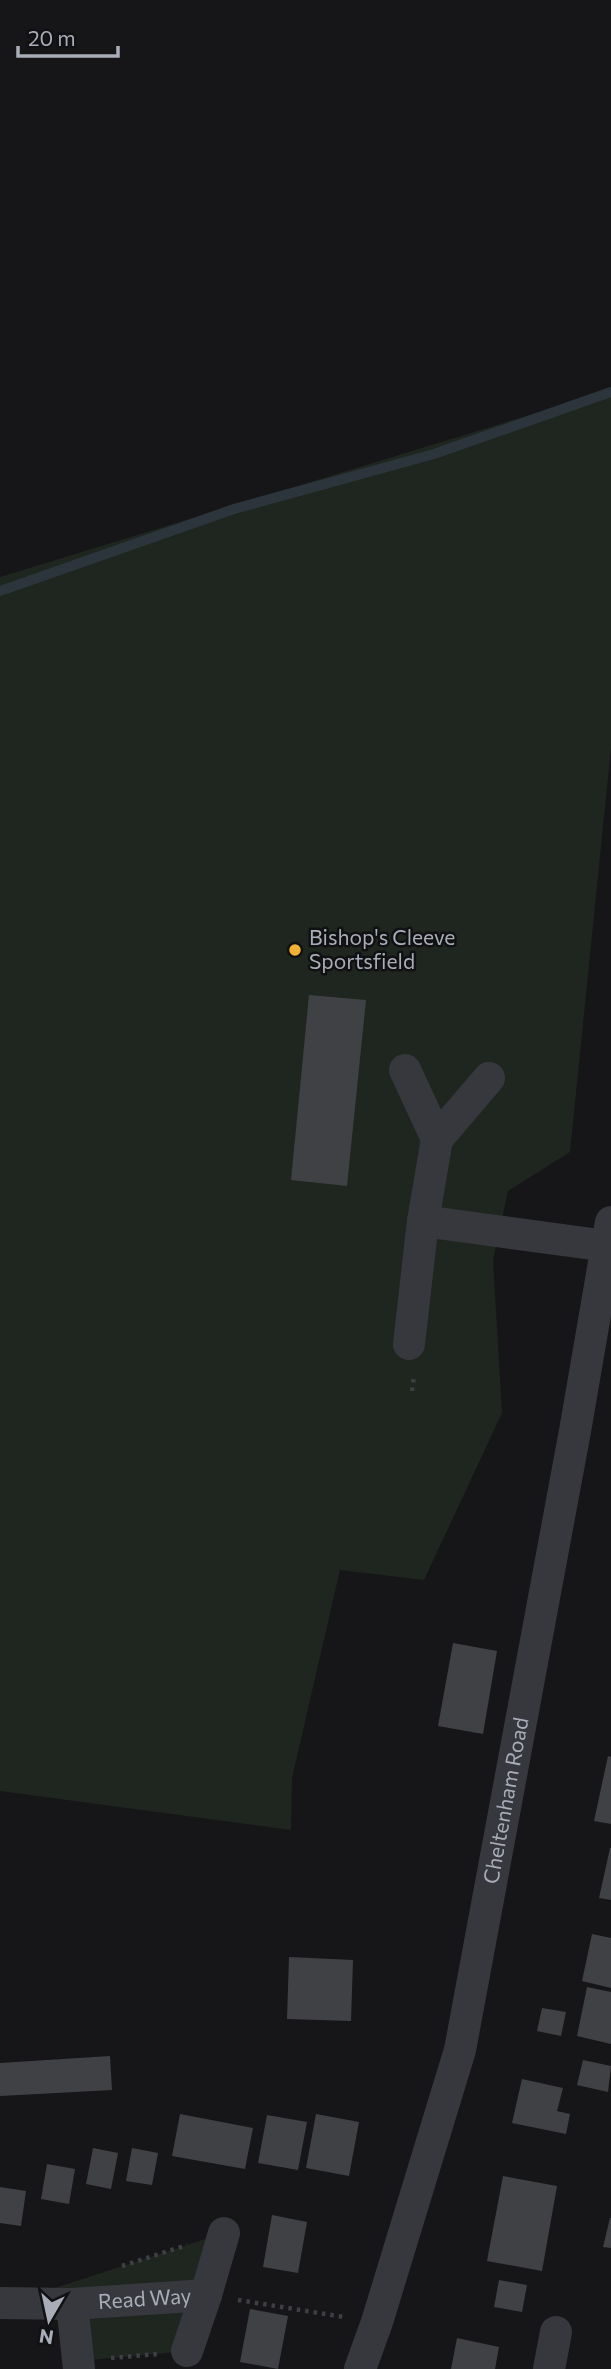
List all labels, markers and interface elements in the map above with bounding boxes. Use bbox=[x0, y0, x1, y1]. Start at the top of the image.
scale bar bbox=[18, 14, 117, 58]
text: 20 m bbox=[28, 25, 76, 50]
place label: Bishop's Cleeve Sportsfield bbox=[309, 924, 455, 973]
marker: Bishop's Cleeve Sportsfield bbox=[287, 942, 303, 958]
street label: Cheltenham Road bbox=[477, 1715, 533, 1886]
street label: Read Way bbox=[97, 2282, 192, 2313]
north arrow bbox=[14, 2285, 84, 2355]
text: N bbox=[37, 2325, 55, 2350]

